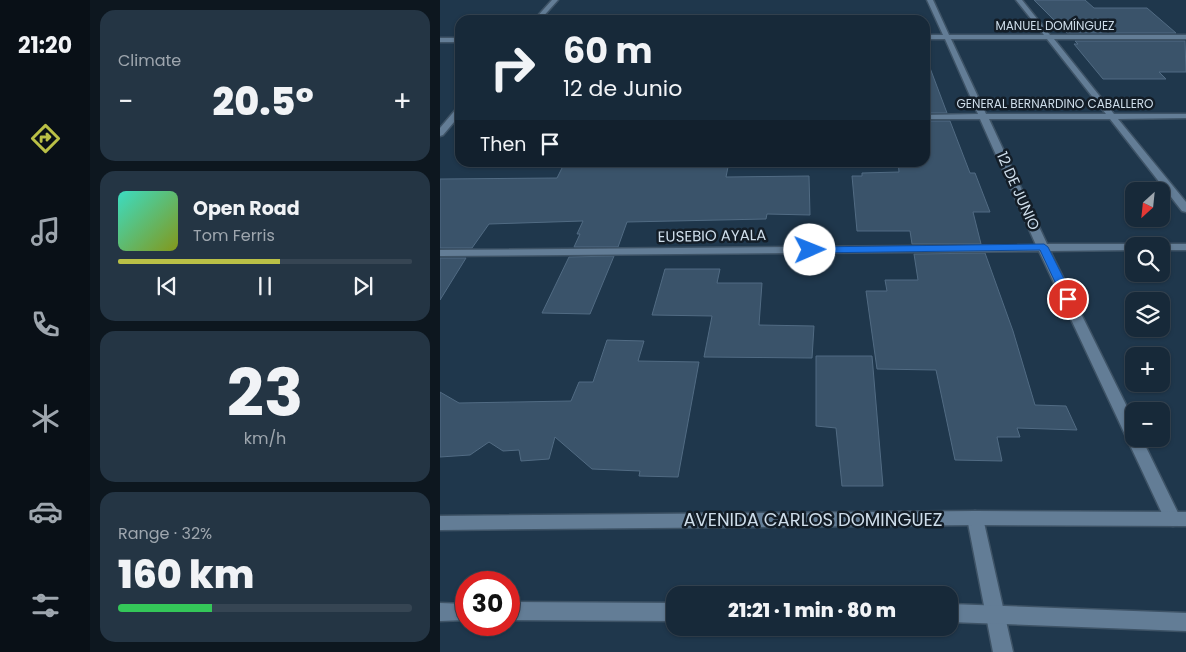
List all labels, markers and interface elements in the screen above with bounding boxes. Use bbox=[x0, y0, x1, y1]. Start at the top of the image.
street label: MANUEL DOMÍNGUEZ bbox=[995, 17, 1115, 34]
text: 60 m bbox=[563, 26, 653, 75]
text: 21:20 bbox=[18, 30, 72, 61]
icon: right bbox=[480, 35, 545, 100]
text: Climate bbox=[118, 49, 181, 72]
text: 12 de Junio bbox=[563, 73, 682, 104]
text: 20.5° bbox=[213, 75, 314, 128]
text: − bbox=[118, 82, 133, 121]
text: + bbox=[393, 82, 412, 121]
street label: GENERAL BERNARDINO CABALLERO bbox=[956, 95, 1154, 112]
icon: directions bbox=[28, 121, 63, 156]
icon: arrive bbox=[536, 130, 564, 158]
text: Then bbox=[480, 131, 526, 158]
street label: 12 DE JUNIO bbox=[992, 148, 1045, 234]
north arrow bbox=[1125, 182, 1170, 228]
map controls bbox=[1125, 182, 1170, 447]
text: Open Road bbox=[193, 195, 300, 222]
icon: music bbox=[28, 214, 63, 249]
position arrow bbox=[783, 223, 835, 275]
text: Tom Ferris bbox=[193, 224, 275, 247]
street label: EUSEBIO AYALA bbox=[658, 224, 766, 247]
button: search bbox=[1125, 237, 1170, 282]
icon: previous bbox=[153, 272, 181, 300]
icon: pause bbox=[251, 272, 279, 300]
icon: next bbox=[349, 272, 377, 300]
pin bbox=[1047, 278, 1089, 320]
icon: arrive bbox=[1054, 285, 1082, 313]
button: layers bbox=[1125, 292, 1170, 337]
icon: phone bbox=[28, 307, 63, 342]
button: + bbox=[1125, 347, 1170, 392]
text: 23 bbox=[227, 348, 303, 439]
icon: climate bbox=[28, 401, 63, 436]
button: − bbox=[1125, 402, 1170, 447]
text: km/h bbox=[244, 427, 286, 450]
icon: car bbox=[28, 494, 63, 529]
street label: AVENIDA CARLOS DOMINGUEZ bbox=[683, 507, 943, 532]
text: Range · 32% bbox=[118, 522, 212, 545]
text: 160 km bbox=[118, 548, 254, 601]
speed limit sign: 30 bbox=[455, 571, 520, 636]
icon: filters bbox=[28, 588, 63, 623]
text: 21:21 · 1 min · 80 m bbox=[728, 597, 896, 624]

